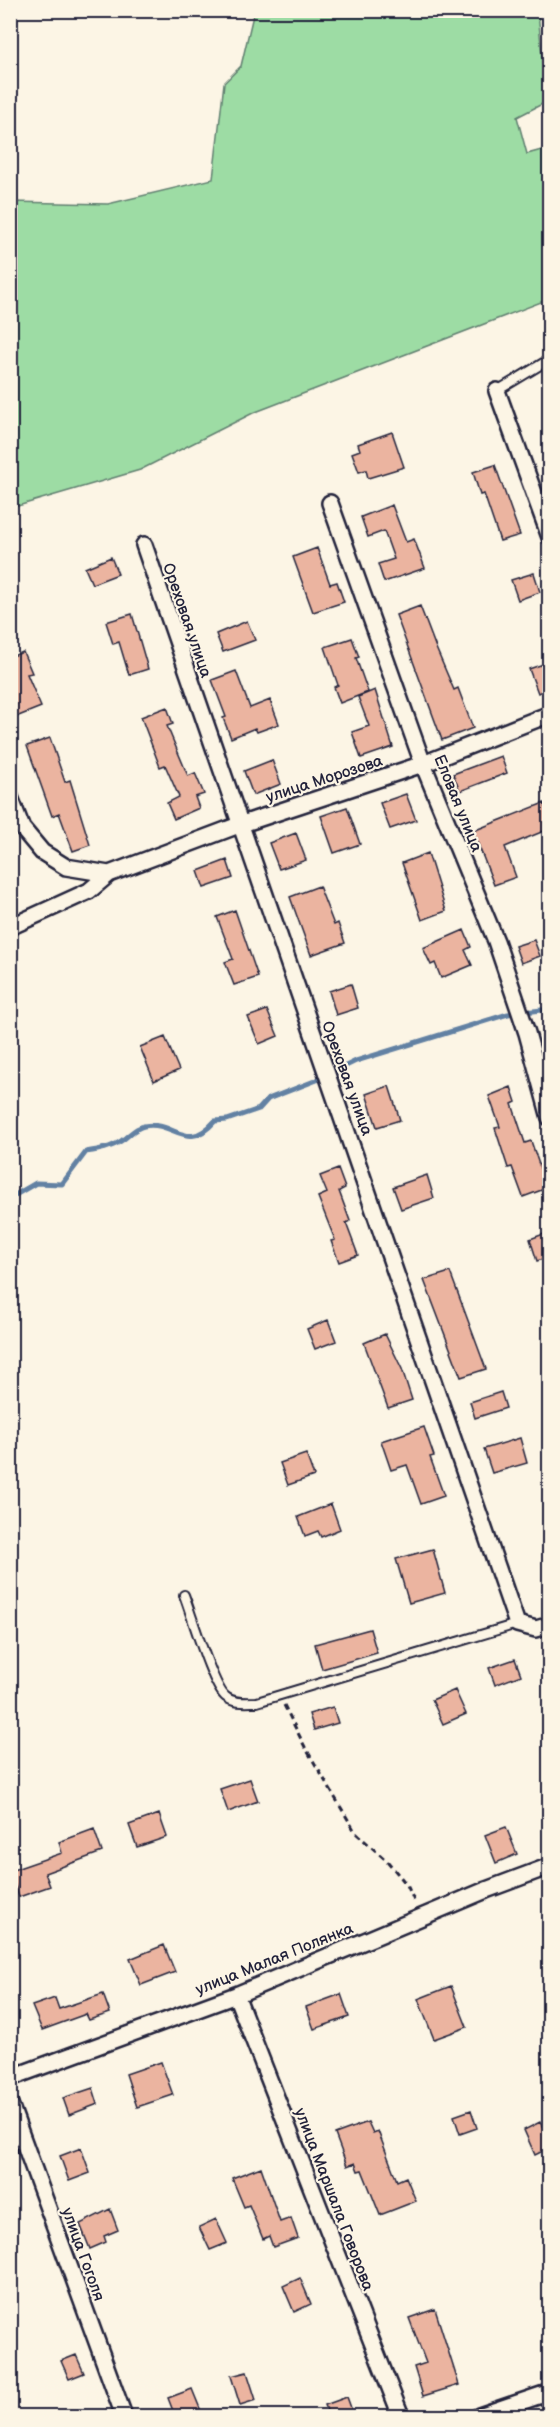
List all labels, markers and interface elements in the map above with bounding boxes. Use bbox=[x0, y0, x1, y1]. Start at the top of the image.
street label: Ореховая улица bbox=[158, 561, 215, 681]
street label: улица Морозова bbox=[264, 751, 386, 807]
street label: Еловая улица bbox=[429, 752, 486, 855]
street label: Ореховая улица bbox=[317, 1019, 376, 1139]
street label: улица Малая Полянка bbox=[193, 1919, 357, 2000]
street label: улица Маршала Говорова bbox=[290, 2105, 377, 2294]
street label: улица Гоголя bbox=[57, 2205, 108, 2304]

